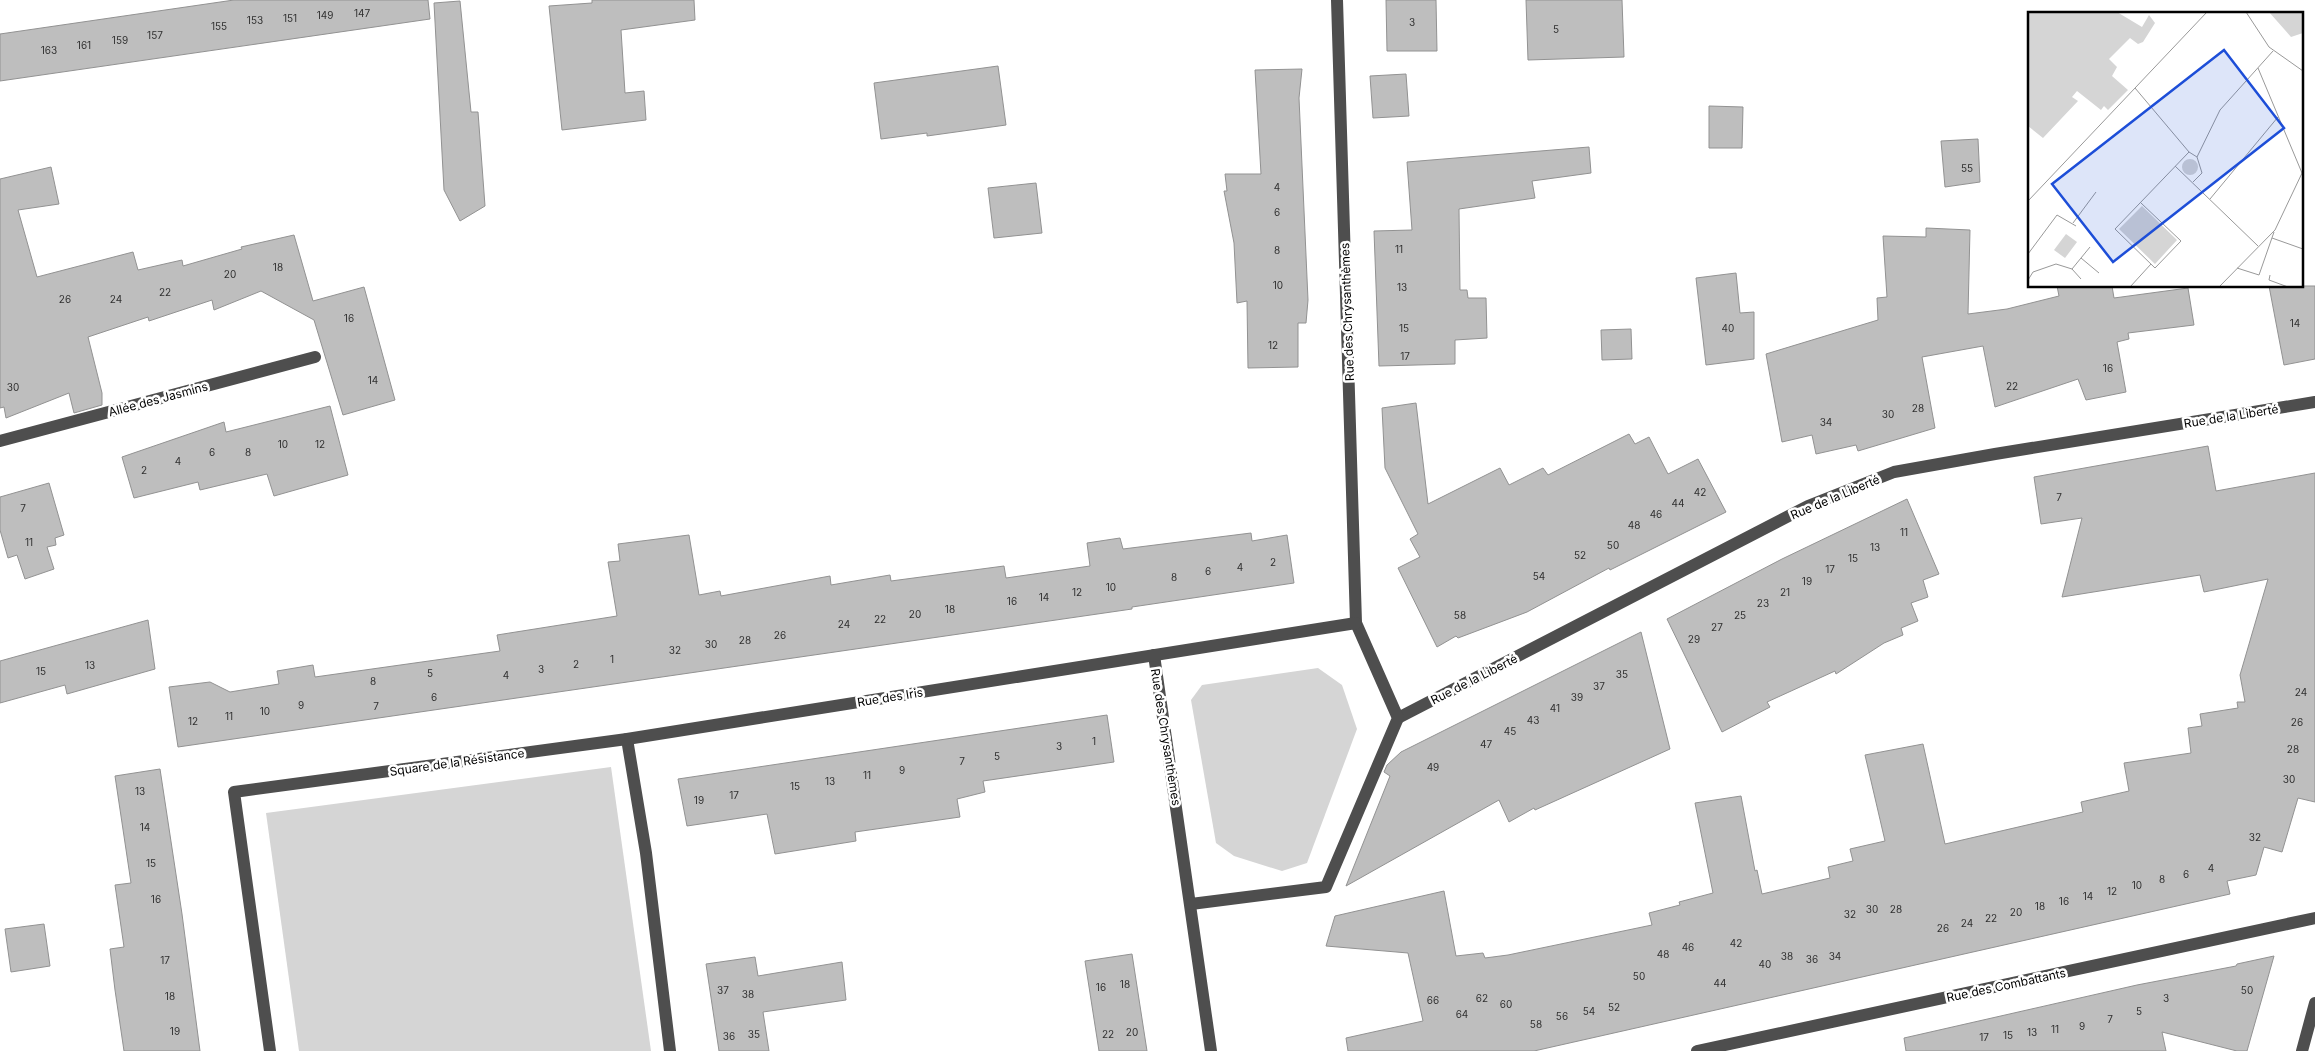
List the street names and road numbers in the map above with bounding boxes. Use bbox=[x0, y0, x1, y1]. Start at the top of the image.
street label: Rue des Chrysanthèmes bbox=[1337, 242, 1357, 382]
street label: Allée des Jasmins bbox=[107, 379, 209, 419]
street label: Rue de la Liberté bbox=[2183, 401, 2279, 431]
street label: Rue de la Liberté bbox=[1788, 471, 1882, 523]
street label: Rue de la Liberté bbox=[1428, 651, 1520, 707]
street label: Rue des Chrysanthèmes bbox=[1148, 667, 1184, 807]
street label: Rue des Iris bbox=[856, 684, 924, 710]
street label: Square de la Résistance bbox=[389, 745, 525, 779]
street label: Rue des Combattants bbox=[1945, 965, 2067, 1005]

